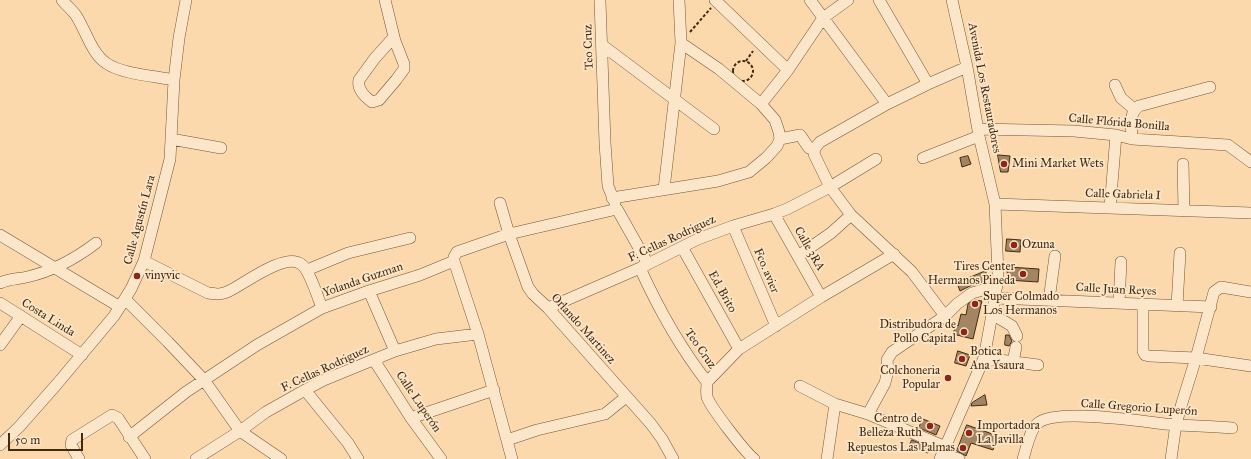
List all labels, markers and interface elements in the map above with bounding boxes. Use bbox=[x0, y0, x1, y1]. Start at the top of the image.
street label: Avenida Los Restauradores bbox=[964, 22, 1004, 154]
street label: Teo Cruz bbox=[581, 24, 597, 70]
street label: Calle Flórida Bonilla bbox=[1068, 111, 1170, 135]
place label: Mini Market Wets bbox=[1012, 157, 1104, 171]
marker: Mini Market Wets bbox=[999, 159, 1009, 169]
street label: Calle Agustín Lara bbox=[121, 174, 159, 266]
street label: Calle Gabriela I bbox=[1085, 186, 1161, 204]
street label: F. Cellas Rodriguez bbox=[626, 212, 718, 266]
street label: Calle 3RA bbox=[791, 224, 827, 274]
place label: Ozuna bbox=[1022, 238, 1055, 252]
marker: Ozuna bbox=[1009, 240, 1019, 250]
street label: Fco. avier bbox=[750, 246, 782, 296]
street label: Yolanda Guzman bbox=[321, 260, 405, 300]
place label: Tires Center Hermanos Pineda bbox=[928, 260, 1015, 288]
place label: vinyvic bbox=[145, 269, 180, 283]
street label: Ed. Brito bbox=[705, 269, 739, 315]
marker: Tires Center Hermanos Pineda bbox=[1018, 269, 1028, 279]
marker: vinyvic bbox=[132, 271, 142, 281]
street label: Calle Juan Reyes bbox=[1075, 281, 1157, 299]
place label: Super Colmado Los Hermanos bbox=[983, 290, 1059, 318]
street label: Orlando Martinez bbox=[548, 291, 618, 367]
street label: Costa Linda bbox=[19, 296, 77, 340]
marker: Super Colmado Los Hermanos bbox=[970, 299, 980, 309]
place label: Distribudora de Pollo Capital bbox=[879, 318, 956, 346]
street label: Teo Cruz bbox=[681, 326, 719, 372]
marker: Distribudora de Pollo Capital bbox=[959, 327, 969, 337]
street label: F. Cellas Rodriguez bbox=[279, 342, 371, 396]
place label: Botica Ana Ysaura bbox=[970, 345, 1024, 373]
marker: Botica Ana Ysaura bbox=[957, 354, 967, 364]
place label: Colchoneria Popular bbox=[880, 364, 940, 392]
street label: Calle Luperón bbox=[392, 369, 444, 435]
marker: Colchoneria Popular bbox=[943, 373, 953, 383]
street label: Calle Gregorio Luperón bbox=[1080, 397, 1198, 419]
place label: Centro de Belleza Ruth bbox=[859, 412, 922, 440]
place label: Importadora La Javilla bbox=[977, 419, 1040, 447]
marker: Centro de Belleza Ruth bbox=[925, 421, 935, 431]
scale bar bbox=[10, 425, 85, 451]
marker: Importadora La Javilla bbox=[964, 428, 974, 438]
text: 50 m bbox=[15, 433, 40, 447]
place label: Repuestos Las Palmas bbox=[847, 441, 955, 455]
marker: Repuestos Las Palmas bbox=[958, 443, 968, 453]

